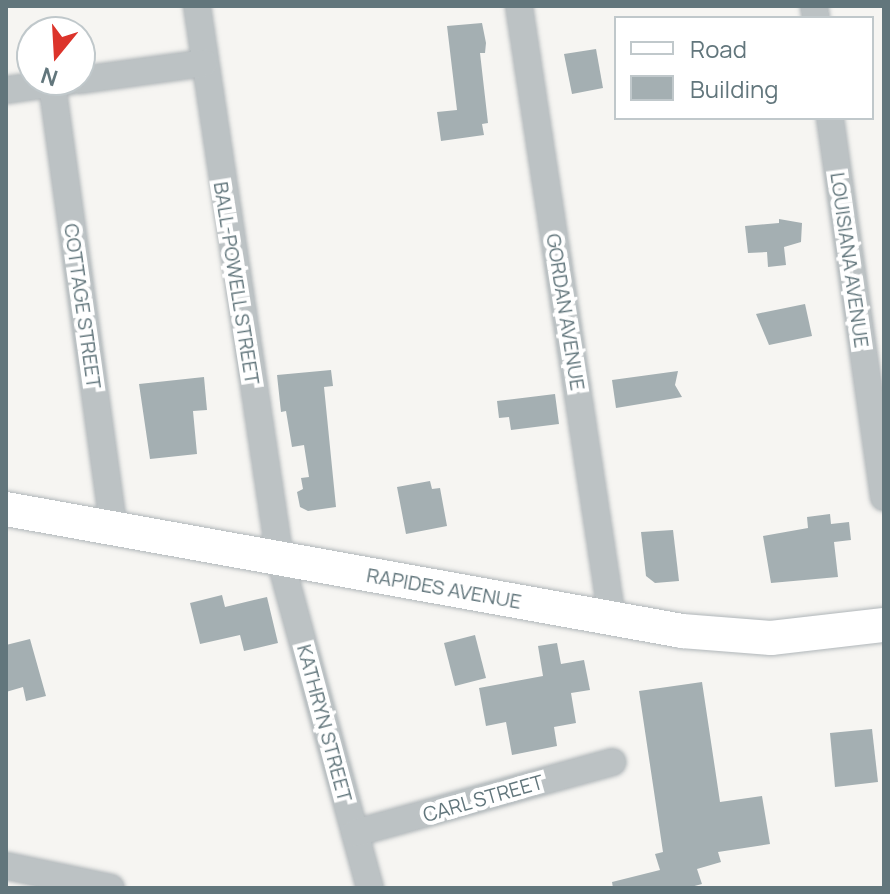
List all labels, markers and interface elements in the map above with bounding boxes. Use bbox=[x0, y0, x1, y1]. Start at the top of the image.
north arrow bbox=[16, 16, 96, 96]
legend bbox=[614, 16, 874, 120]
text: Road bbox=[690, 32, 747, 65]
text: N bbox=[37, 60, 61, 94]
text: Building bbox=[690, 72, 778, 105]
street label: LOUISIANA AVENUE bbox=[826, 171, 874, 349]
street label: BALL-POWELL STREET bbox=[209, 179, 265, 387]
street label: COTTAGE STREET bbox=[60, 222, 106, 390]
street label: GORDAN AVENUE bbox=[542, 232, 590, 392]
street label: RAPIDES AVENUE bbox=[365, 563, 523, 613]
street label: KATHRYN STREET bbox=[292, 642, 358, 804]
street label: CARL STREET bbox=[420, 769, 546, 827]

